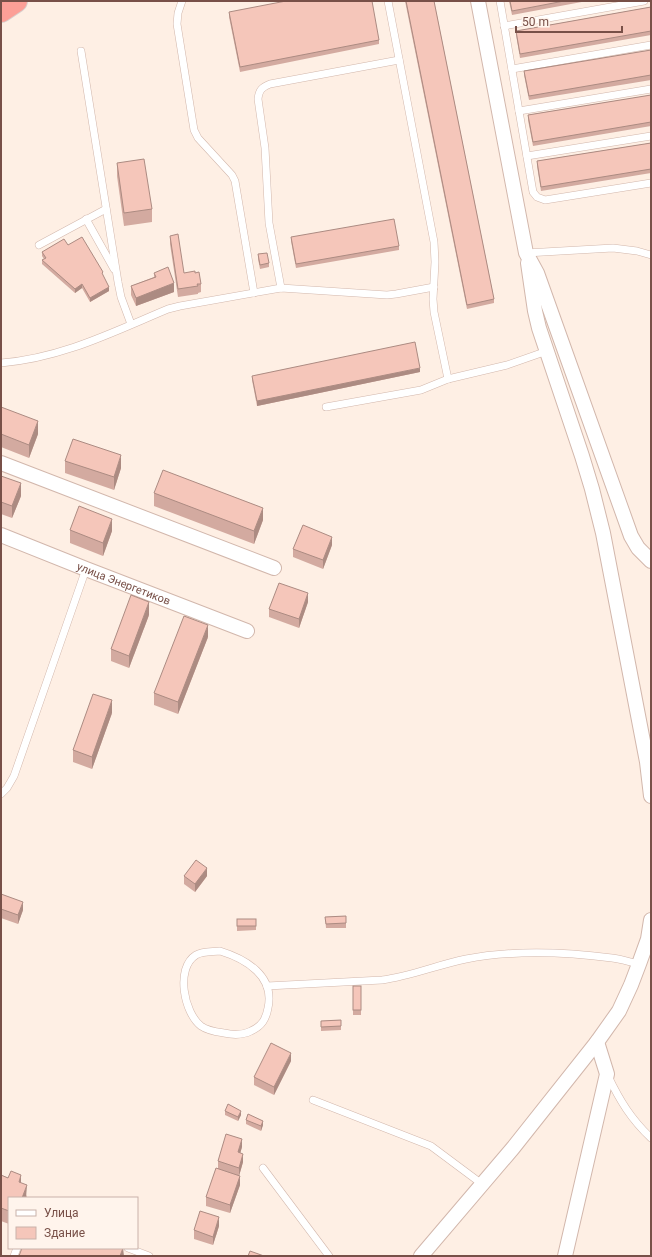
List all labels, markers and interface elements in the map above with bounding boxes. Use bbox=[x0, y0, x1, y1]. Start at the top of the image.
scale bar bbox=[516, 8, 622, 34]
text: 50 m bbox=[522, 15, 549, 29]
street label: улица Энергетиков bbox=[75, 560, 172, 607]
legend bbox=[8, 1197, 138, 1249]
text: Улица bbox=[44, 1206, 79, 1220]
text: Здание bbox=[44, 1226, 85, 1240]

